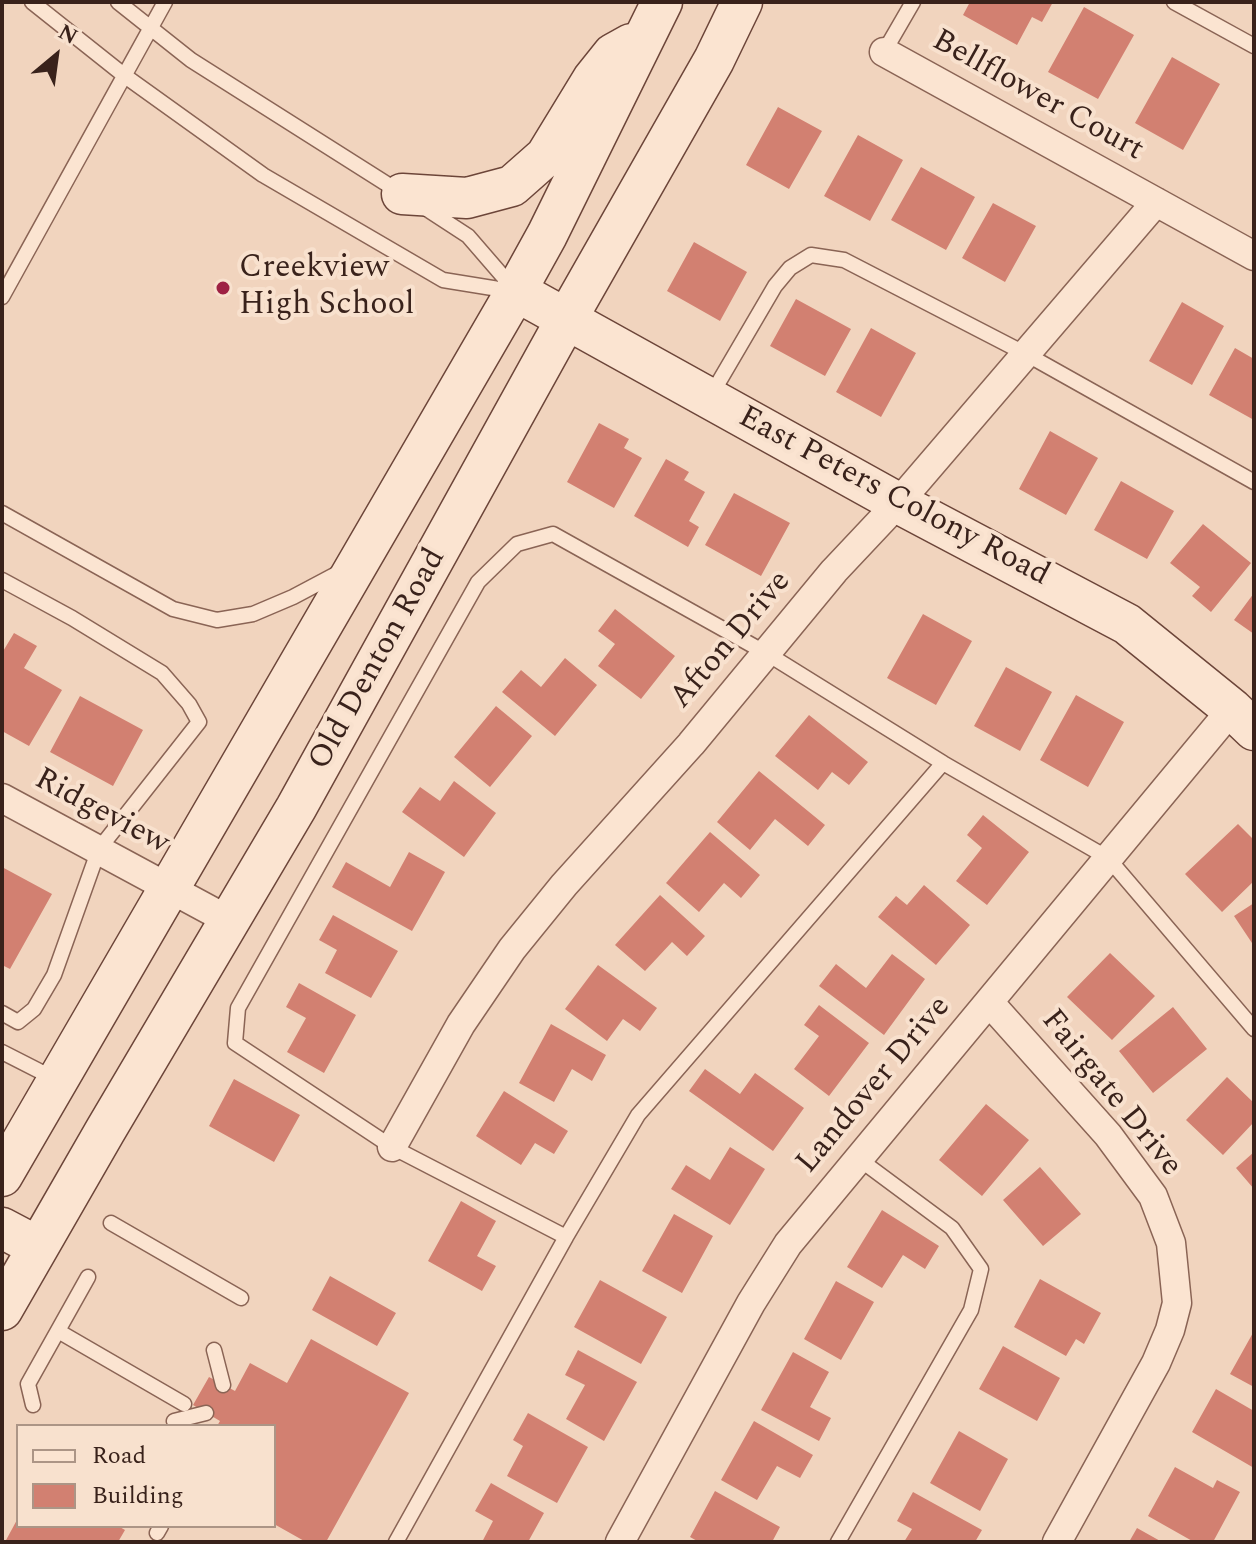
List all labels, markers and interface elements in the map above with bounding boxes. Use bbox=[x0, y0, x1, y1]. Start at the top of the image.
north arrow bbox=[16, 16, 96, 96]
text: N bbox=[52, 16, 84, 53]
street label: Bellflower Court bbox=[924, 23, 1150, 171]
place label: Creekview High School bbox=[239, 251, 414, 326]
marker: Creekview High School bbox=[214, 279, 232, 297]
street label: East Peters Colony Road bbox=[731, 400, 1055, 596]
street label: Old Denton Road bbox=[302, 543, 456, 777]
street label: Afton Drive bbox=[663, 564, 801, 718]
street label: Ridgeview bbox=[27, 762, 175, 864]
street label: Landover Drive bbox=[790, 990, 960, 1182]
street label: Fairgate Drive bbox=[1031, 1003, 1189, 1185]
legend bbox=[16, 1424, 276, 1528]
text: Road bbox=[92, 1438, 146, 1474]
text: Building bbox=[92, 1478, 184, 1514]

